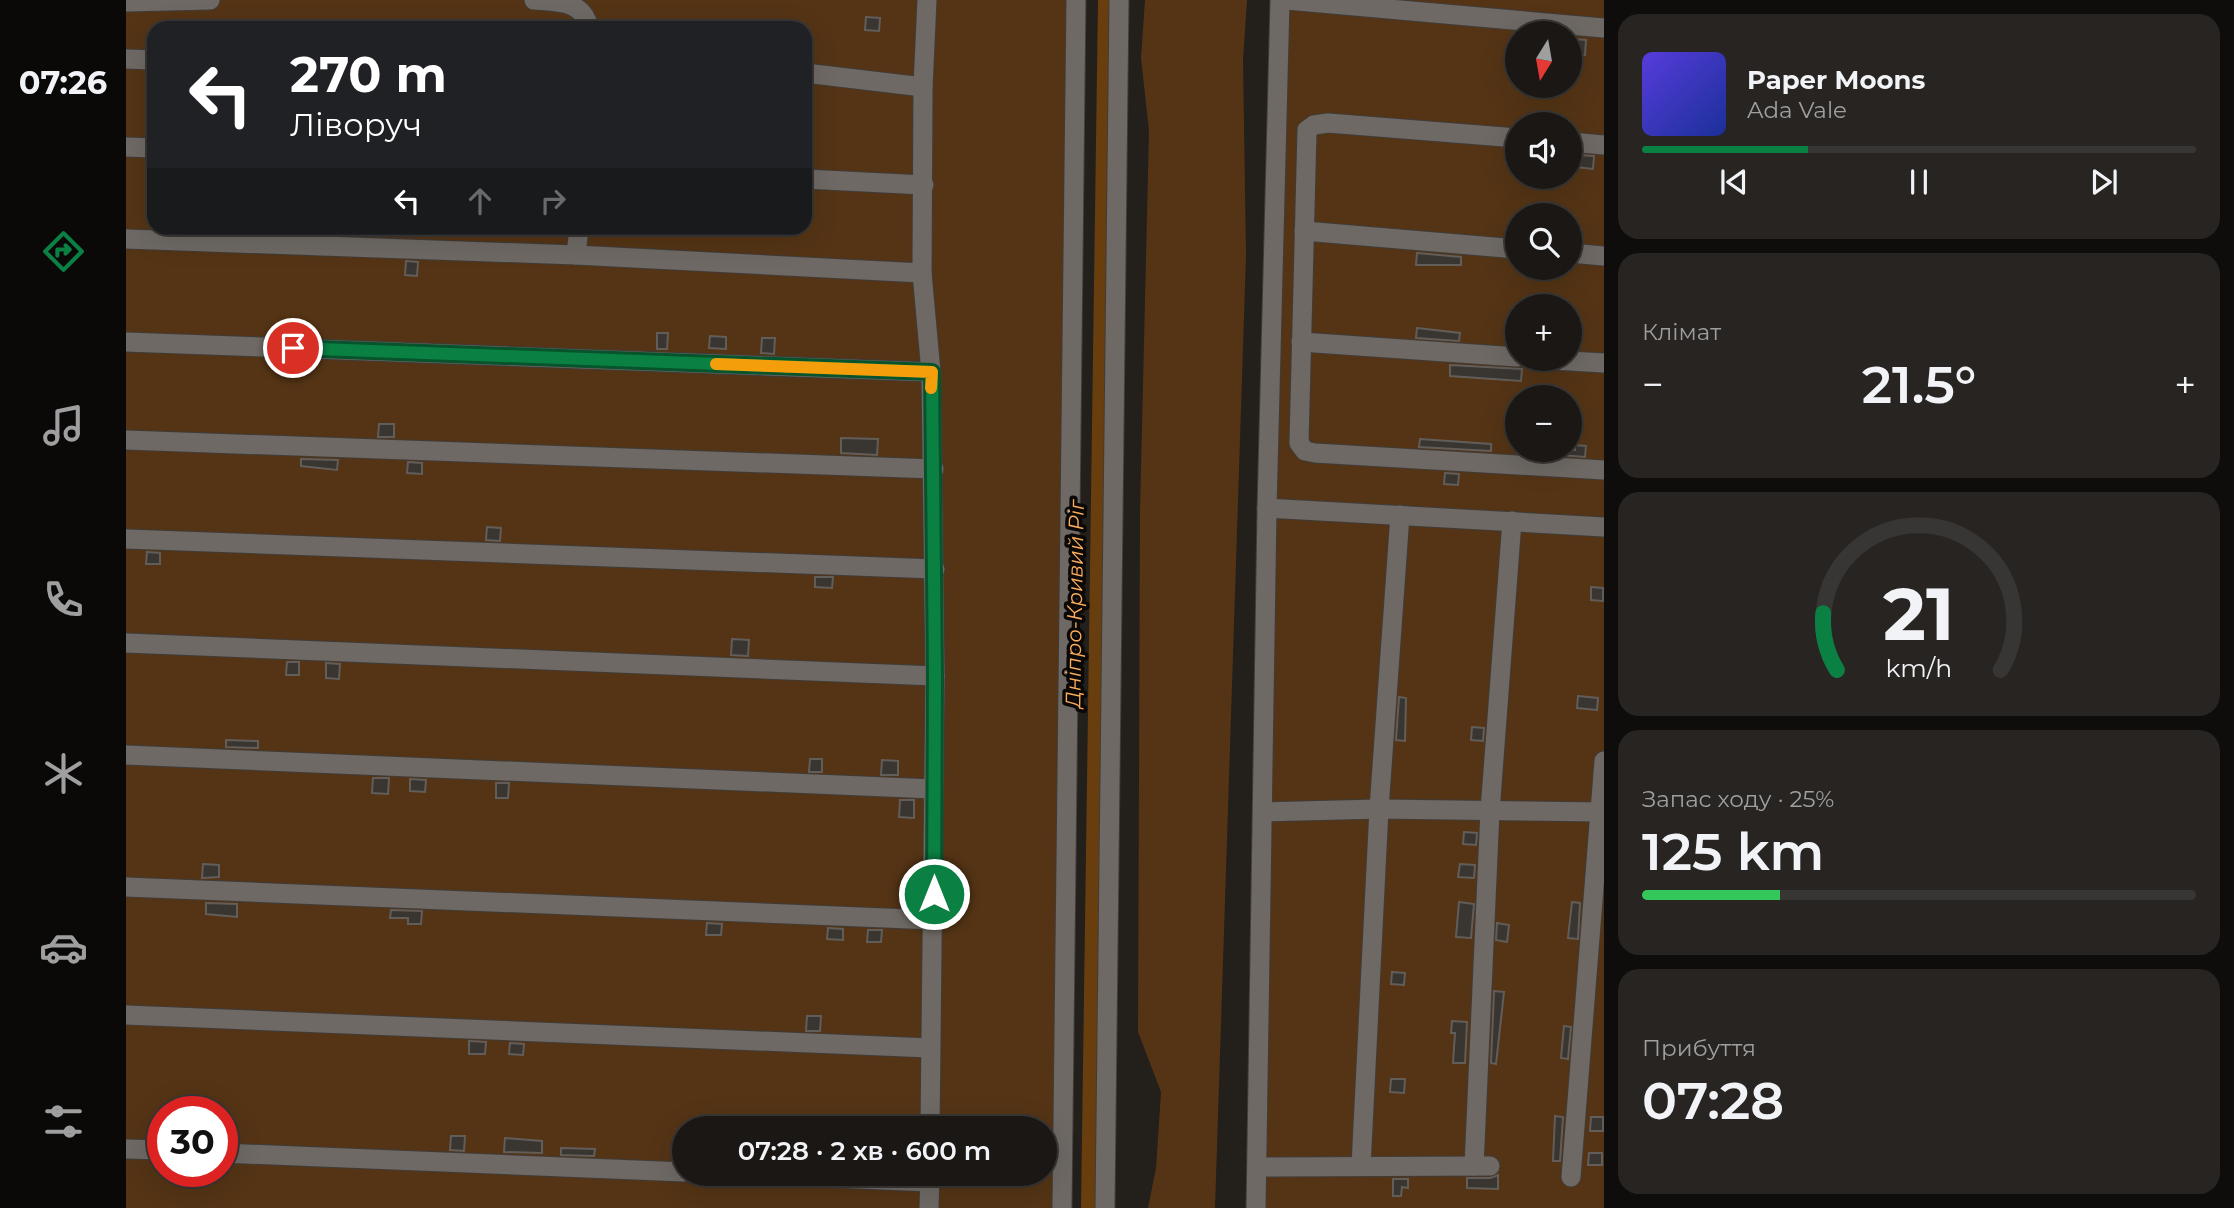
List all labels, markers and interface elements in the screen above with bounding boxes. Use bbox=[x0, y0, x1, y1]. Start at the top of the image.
north arrow bbox=[1505, 21, 1582, 98]
map controls bbox=[1505, 21, 1582, 462]
text: 270 m bbox=[290, 45, 447, 104]
icon: left bbox=[175, 49, 266, 140]
text: 07:26 bbox=[19, 63, 107, 102]
text: Paper Moons bbox=[1747, 64, 1925, 96]
text: Ada Vale bbox=[1747, 96, 1847, 124]
text: Ліворуч bbox=[290, 105, 422, 144]
button: sound bbox=[1505, 112, 1582, 189]
icon: previous bbox=[1715, 163, 1753, 201]
icon: pause bbox=[1900, 163, 1938, 201]
icon: next bbox=[2085, 163, 2123, 201]
icon: left bbox=[388, 182, 426, 220]
icon: ahead bbox=[461, 182, 499, 220]
icon: right bbox=[534, 182, 572, 220]
button: search bbox=[1505, 203, 1582, 280]
icon: directions bbox=[39, 227, 88, 276]
button: + bbox=[1505, 294, 1582, 371]
pin bbox=[263, 318, 323, 378]
text: Клімат bbox=[1642, 318, 1721, 346]
icon: arrive bbox=[274, 329, 312, 367]
text: 21.5° bbox=[1862, 353, 1976, 416]
text: − bbox=[1642, 361, 1664, 408]
text: + bbox=[2174, 361, 2196, 408]
button: − bbox=[1505, 385, 1582, 462]
icon: music bbox=[39, 401, 88, 450]
water label: Дніпро-Кривий Ріг bbox=[1060, 498, 1089, 710]
text: 21 bbox=[1883, 570, 1955, 658]
icon: phone bbox=[39, 575, 88, 624]
text: km/h bbox=[1886, 653, 1952, 683]
icon: climate bbox=[39, 749, 88, 798]
text: Запас ходу · 25% bbox=[1642, 785, 1834, 813]
text: 125 km bbox=[1642, 820, 1824, 883]
position arrow bbox=[897, 857, 971, 931]
icon: car bbox=[39, 923, 88, 972]
text: Прибуття bbox=[1642, 1034, 1756, 1062]
text: 07:28 bbox=[1642, 1069, 1784, 1132]
speed limit sign: 30 bbox=[147, 1096, 238, 1187]
icon: filters bbox=[39, 1097, 88, 1146]
text: 07:28 · 2 хв · 600 m bbox=[738, 1135, 991, 1167]

